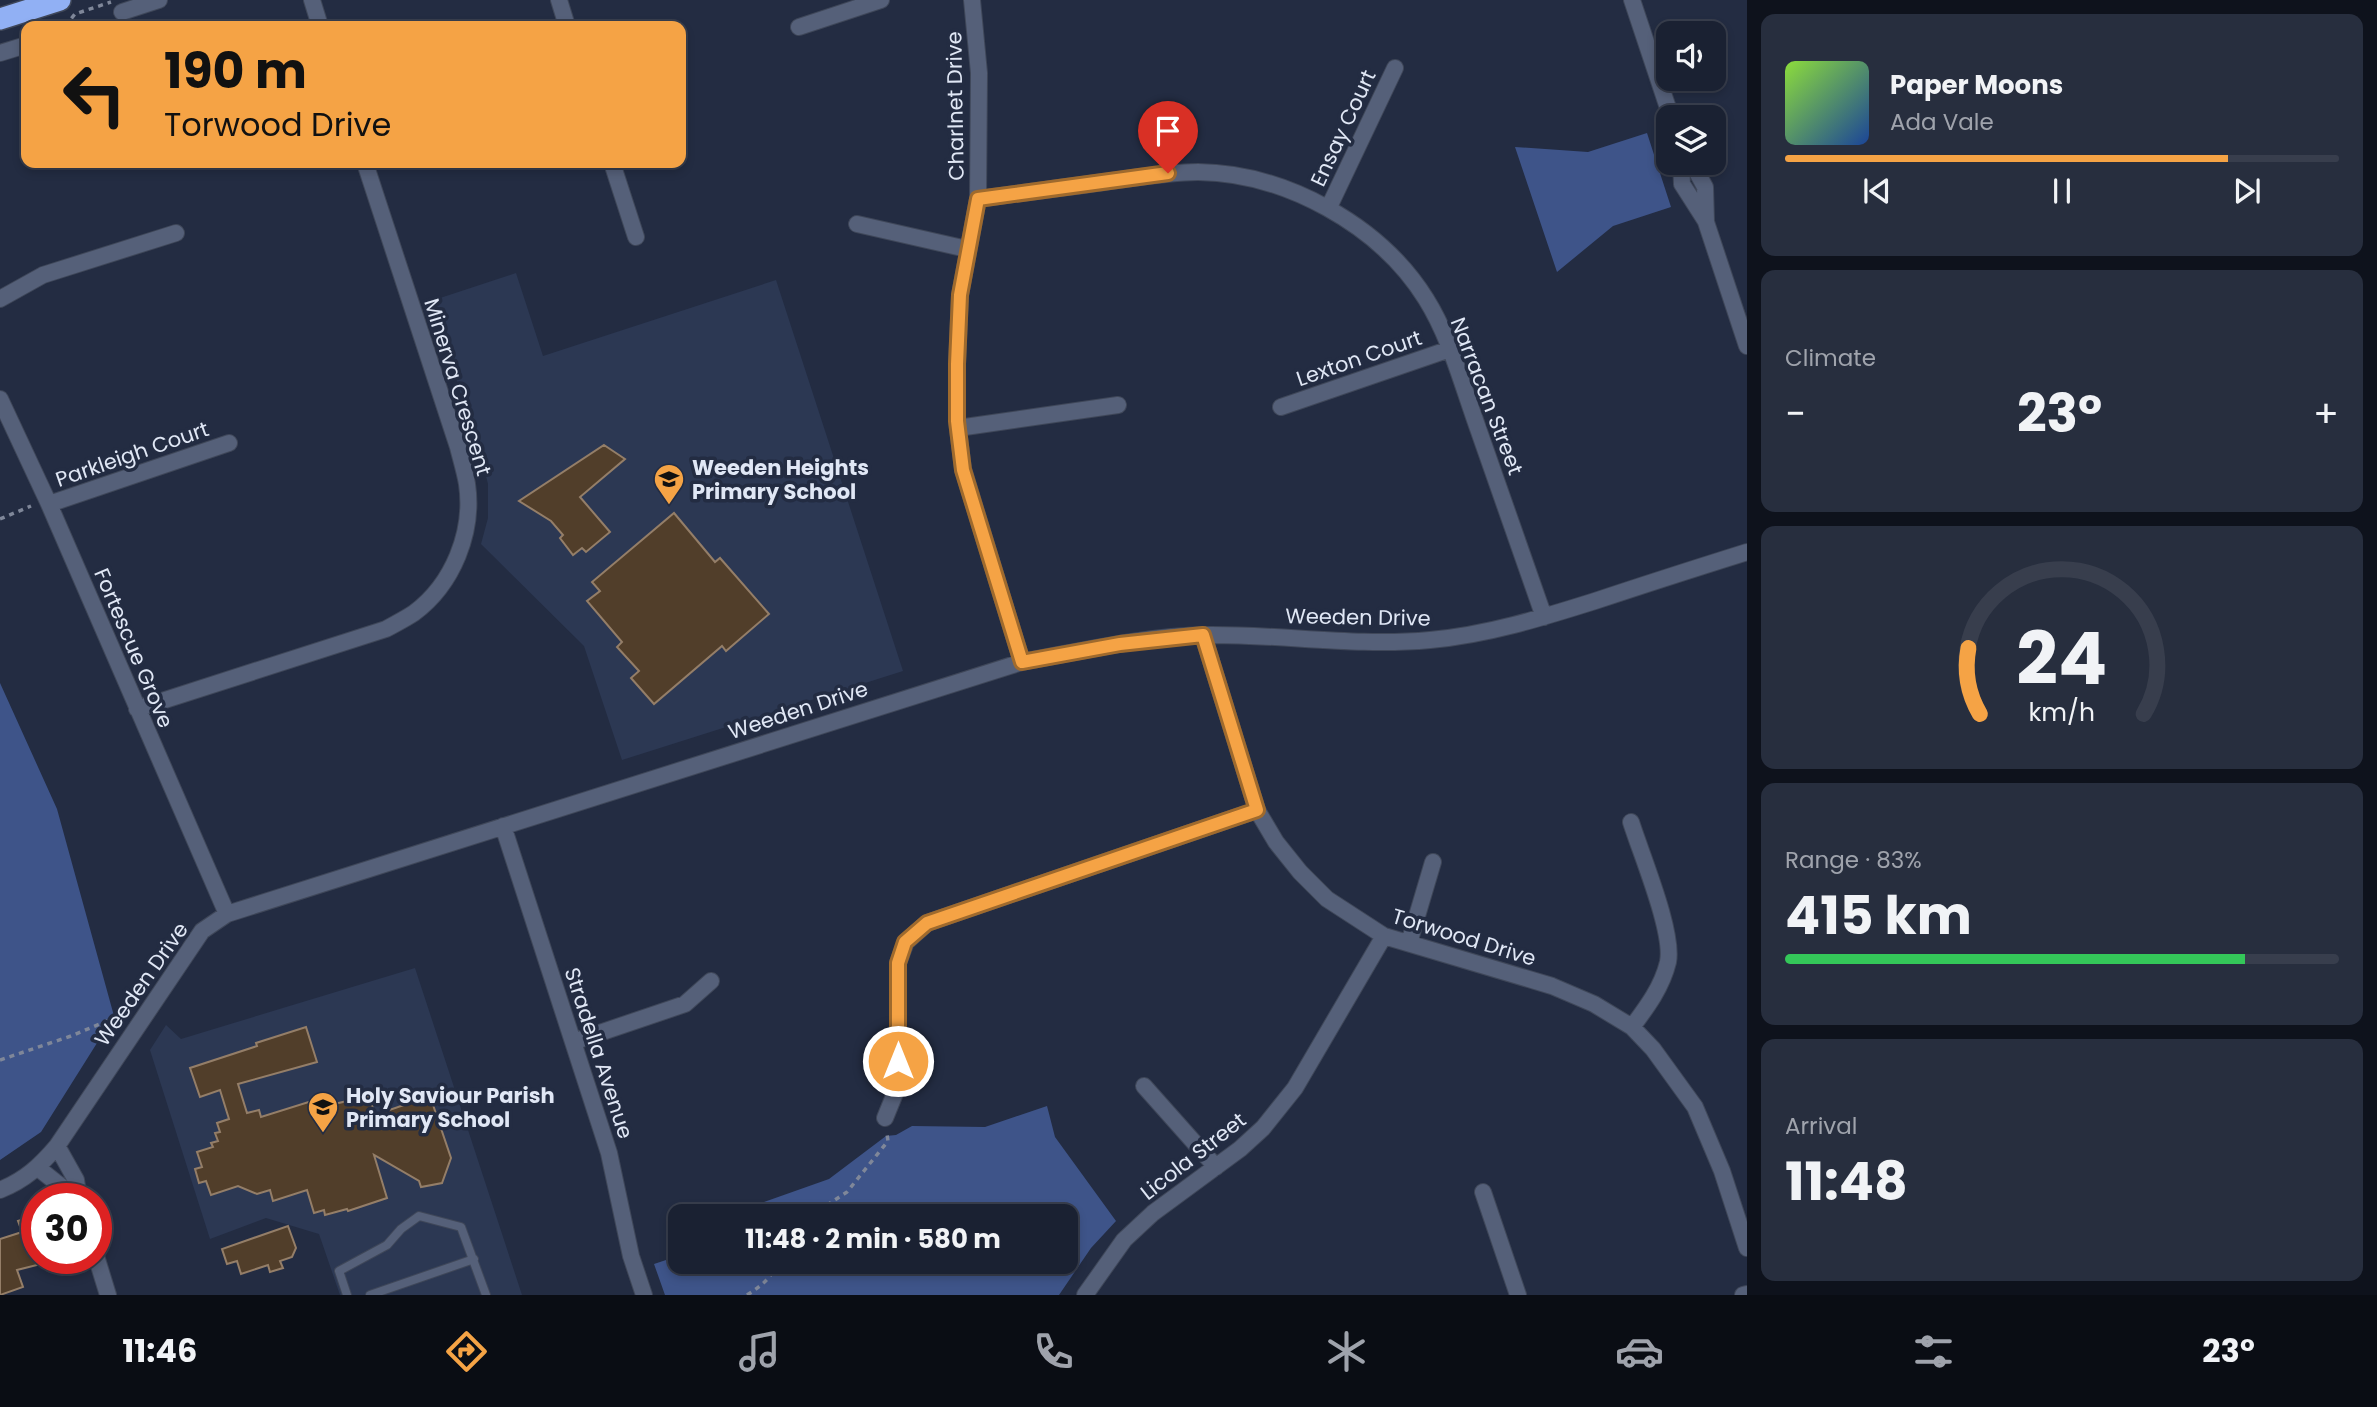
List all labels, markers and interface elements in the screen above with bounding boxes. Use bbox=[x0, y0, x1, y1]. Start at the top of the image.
map controls bbox=[1656, 21, 1726, 175]
button: sound bbox=[1656, 21, 1726, 91]
street label: Charlnet Drive bbox=[939, 31, 971, 181]
text: 190 m bbox=[164, 37, 307, 105]
icon: left bbox=[49, 49, 140, 140]
street label: Ensay Court bbox=[1303, 65, 1383, 191]
text: Paper Moons bbox=[1890, 67, 2063, 103]
pin bbox=[1138, 101, 1198, 173]
text: Torwood Drive bbox=[164, 102, 391, 147]
button: layers bbox=[1656, 105, 1726, 175]
text: Ada Vale bbox=[1890, 106, 1994, 138]
icon: arrive bbox=[1149, 112, 1187, 150]
icon: previous bbox=[1858, 172, 1896, 210]
icon: pause bbox=[2043, 172, 2081, 210]
icon: next bbox=[2228, 172, 2266, 210]
street label: Minerva Crescent bbox=[417, 295, 499, 479]
street label: Narracan Street bbox=[1444, 313, 1530, 479]
street label: Lexton Court bbox=[1292, 323, 1426, 393]
text: Climate bbox=[1785, 342, 1876, 374]
text: 23° bbox=[2017, 377, 2102, 450]
text: − bbox=[1785, 387, 1806, 440]
text: + bbox=[2313, 387, 2339, 440]
street label: Parkleigh Court bbox=[52, 414, 212, 494]
place label: Weeden Heights Primary School bbox=[692, 453, 869, 506]
school or university icon: Weeden Heights Primary School bbox=[652, 462, 686, 506]
street label: Fortescue Grove bbox=[87, 564, 181, 732]
street label: Weeden Drive bbox=[1285, 601, 1431, 633]
text: 24 bbox=[2017, 608, 2107, 709]
street label: Weeden Drive bbox=[724, 674, 872, 746]
text: km/h bbox=[2029, 694, 2095, 729]
text: Range · 83% bbox=[1785, 844, 1922, 876]
text: 415 km bbox=[1785, 879, 1972, 952]
street label: Torwood Drive bbox=[1388, 901, 1540, 973]
street label: Weeden Drive bbox=[87, 916, 195, 1052]
street label: Stradella Avenue bbox=[558, 964, 640, 1142]
position arrow bbox=[861, 1024, 935, 1098]
place label: Holy Saviour Parish Primary School bbox=[346, 1081, 555, 1134]
school or university icon: Holy Saviour Parish Primary School bbox=[306, 1090, 340, 1134]
street label: Licola Street bbox=[1134, 1106, 1252, 1206]
text: Arrival bbox=[1785, 1110, 1857, 1142]
text: 11:48 bbox=[1785, 1145, 1908, 1218]
speed limit sign: 30 bbox=[21, 1183, 112, 1274]
text: 11:48 · 2 min · 580 m bbox=[745, 1221, 1001, 1257]
icon: directions bbox=[442, 1327, 491, 1376]
icon: music bbox=[735, 1327, 784, 1376]
icon: phone bbox=[1029, 1327, 1078, 1376]
icon: climate bbox=[1322, 1327, 1371, 1376]
icon: car bbox=[1615, 1327, 1664, 1376]
icon: filters bbox=[1909, 1327, 1958, 1376]
text: 11:46 bbox=[122, 1328, 197, 1373]
text: 23° bbox=[2202, 1328, 2255, 1373]

